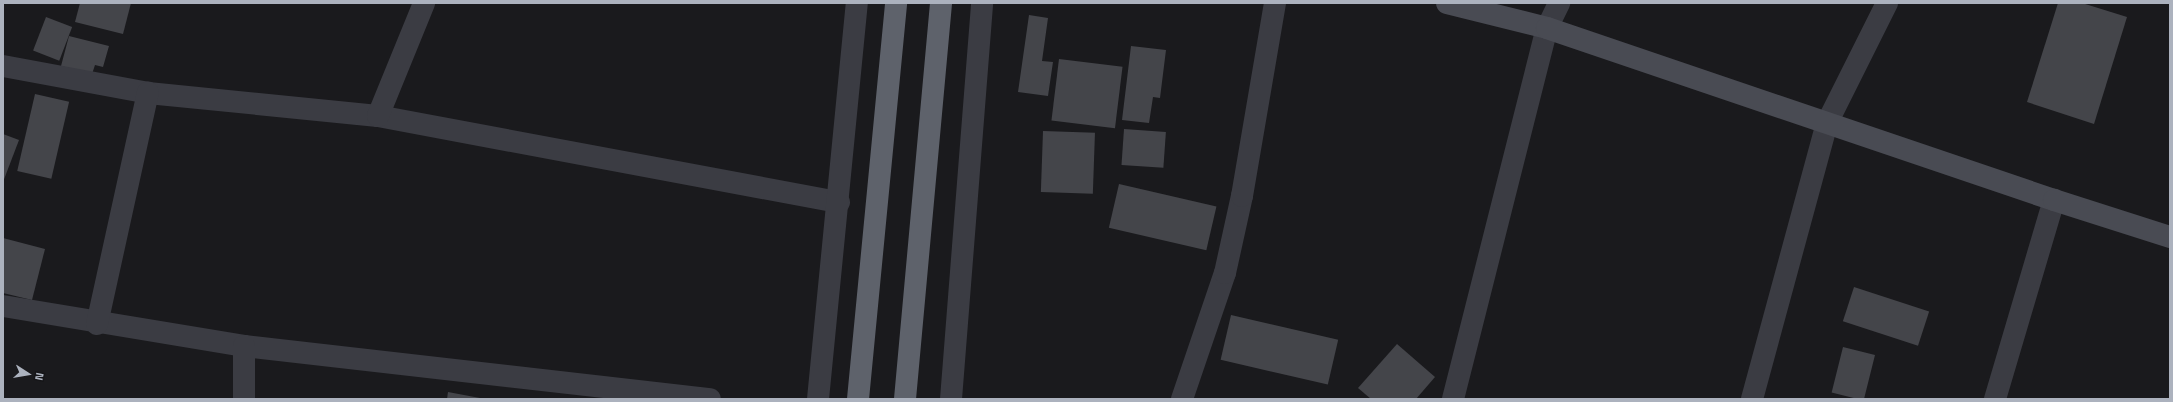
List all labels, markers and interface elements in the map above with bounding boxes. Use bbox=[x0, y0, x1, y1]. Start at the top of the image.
north arrow bbox=[8, 354, 48, 394]
text: N bbox=[31, 371, 48, 382]

